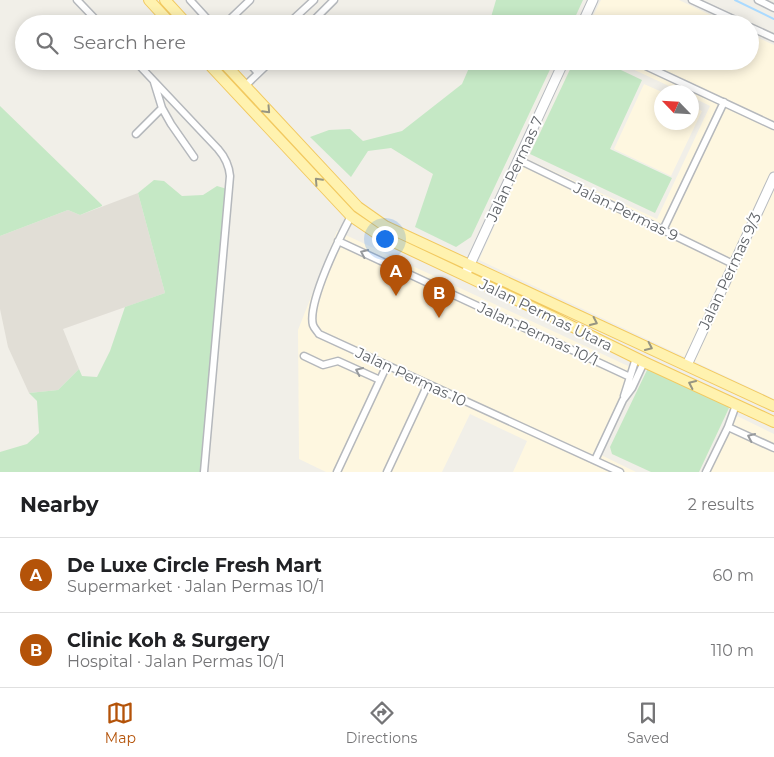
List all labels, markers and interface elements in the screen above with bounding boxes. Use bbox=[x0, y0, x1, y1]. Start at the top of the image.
search box bbox=[15, 15, 759, 70]
icon: search bbox=[33, 29, 61, 57]
text: Search here bbox=[73, 31, 186, 54]
north arrow bbox=[654, 85, 699, 130]
one-way arrow bbox=[261, 104, 270, 113]
street label: Jalan Permas 7 bbox=[481, 113, 547, 225]
one-way arrow bbox=[315, 177, 324, 186]
street label: Jalan Permas 9 bbox=[570, 178, 682, 245]
street label: Jalan Permas 9/3 bbox=[694, 209, 765, 333]
your location bbox=[372, 226, 398, 252]
one-way arrow bbox=[360, 249, 369, 259]
pin: A bbox=[380, 255, 412, 296]
street label: Jalan Permas Utara bbox=[476, 274, 616, 355]
pin: B bbox=[423, 277, 455, 318]
street label: Jalan Permas 10/1 bbox=[474, 297, 602, 370]
one-way arrow bbox=[589, 315, 598, 326]
one-way arrow bbox=[644, 341, 653, 351]
street label: Jalan Permas 10 bbox=[352, 342, 470, 411]
one-way arrow bbox=[355, 366, 364, 377]
one-way arrow bbox=[688, 380, 697, 391]
one-way arrow bbox=[747, 433, 756, 444]
text: Nearby bbox=[20, 492, 99, 517]
text: 2 results bbox=[688, 495, 754, 514]
text: De Luxe Circle Fresh Mart bbox=[67, 554, 322, 577]
text: A bbox=[30, 566, 42, 585]
text: 60 m bbox=[712, 566, 754, 585]
text: Supermarket · Jalan Permas 10/1 bbox=[67, 577, 324, 596]
text: Clinic Koh & Surgery bbox=[67, 629, 270, 652]
text: B bbox=[30, 641, 42, 660]
text: 110 m bbox=[711, 641, 754, 660]
text: Hospital · Jalan Permas 10/1 bbox=[67, 652, 285, 671]
tab: Map bbox=[105, 699, 136, 747]
tab: Directions bbox=[346, 699, 417, 747]
tab: Saved bbox=[627, 699, 669, 747]

